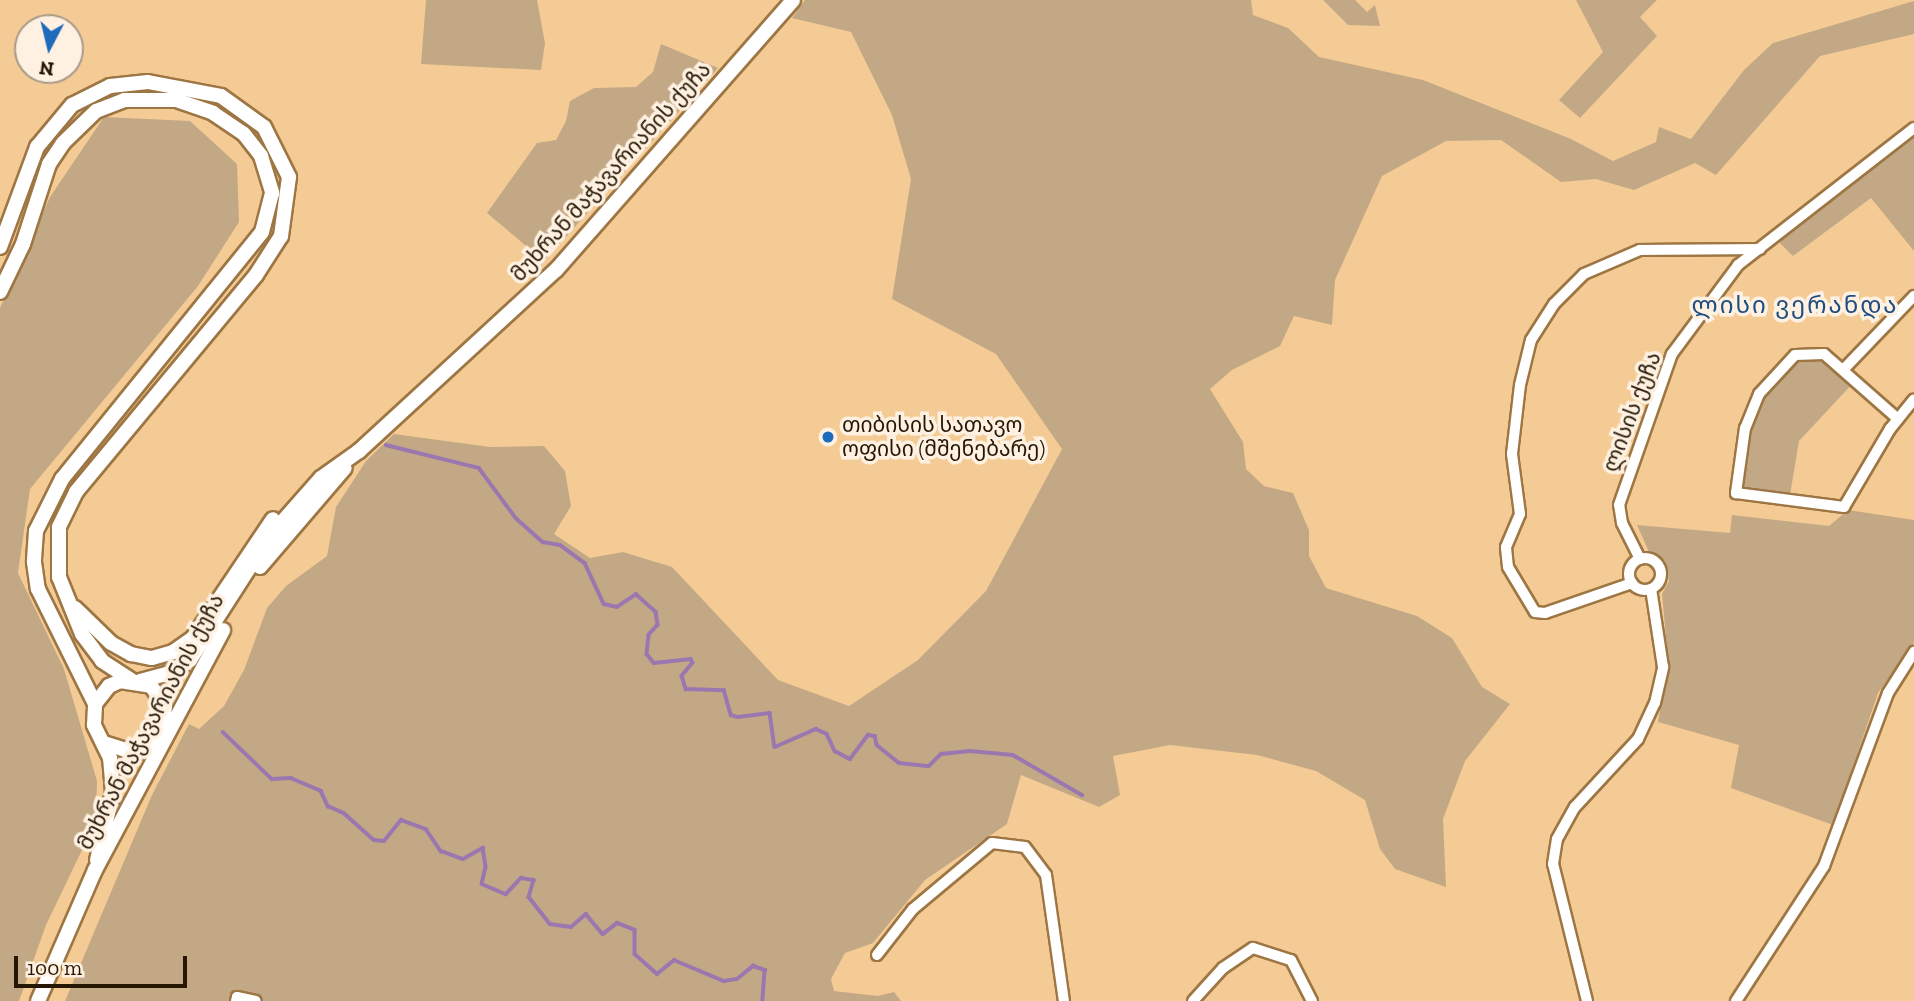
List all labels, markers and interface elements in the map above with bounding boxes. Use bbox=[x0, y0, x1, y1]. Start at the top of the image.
north arrow bbox=[14, 14, 84, 84]
text: N bbox=[38, 56, 55, 81]
street label: მუხრან მაჭავარიანის ქუჩა bbox=[506, 57, 716, 287]
district label: ლისი ვერანდა bbox=[1693, 291, 1897, 319]
street label: ლისის ქუჩა bbox=[1598, 349, 1666, 475]
place label: თიბისის სათავო ოფისი (მშენებარე) bbox=[842, 412, 1045, 462]
marker: თიბისის სათავო ოფისი (მშენებარე) bbox=[820, 429, 836, 445]
street label: მუხრან მაჭავარიანის ქუჩა bbox=[73, 590, 229, 854]
scale bar bbox=[18, 942, 191, 986]
text: 100 m bbox=[27, 955, 82, 980]

